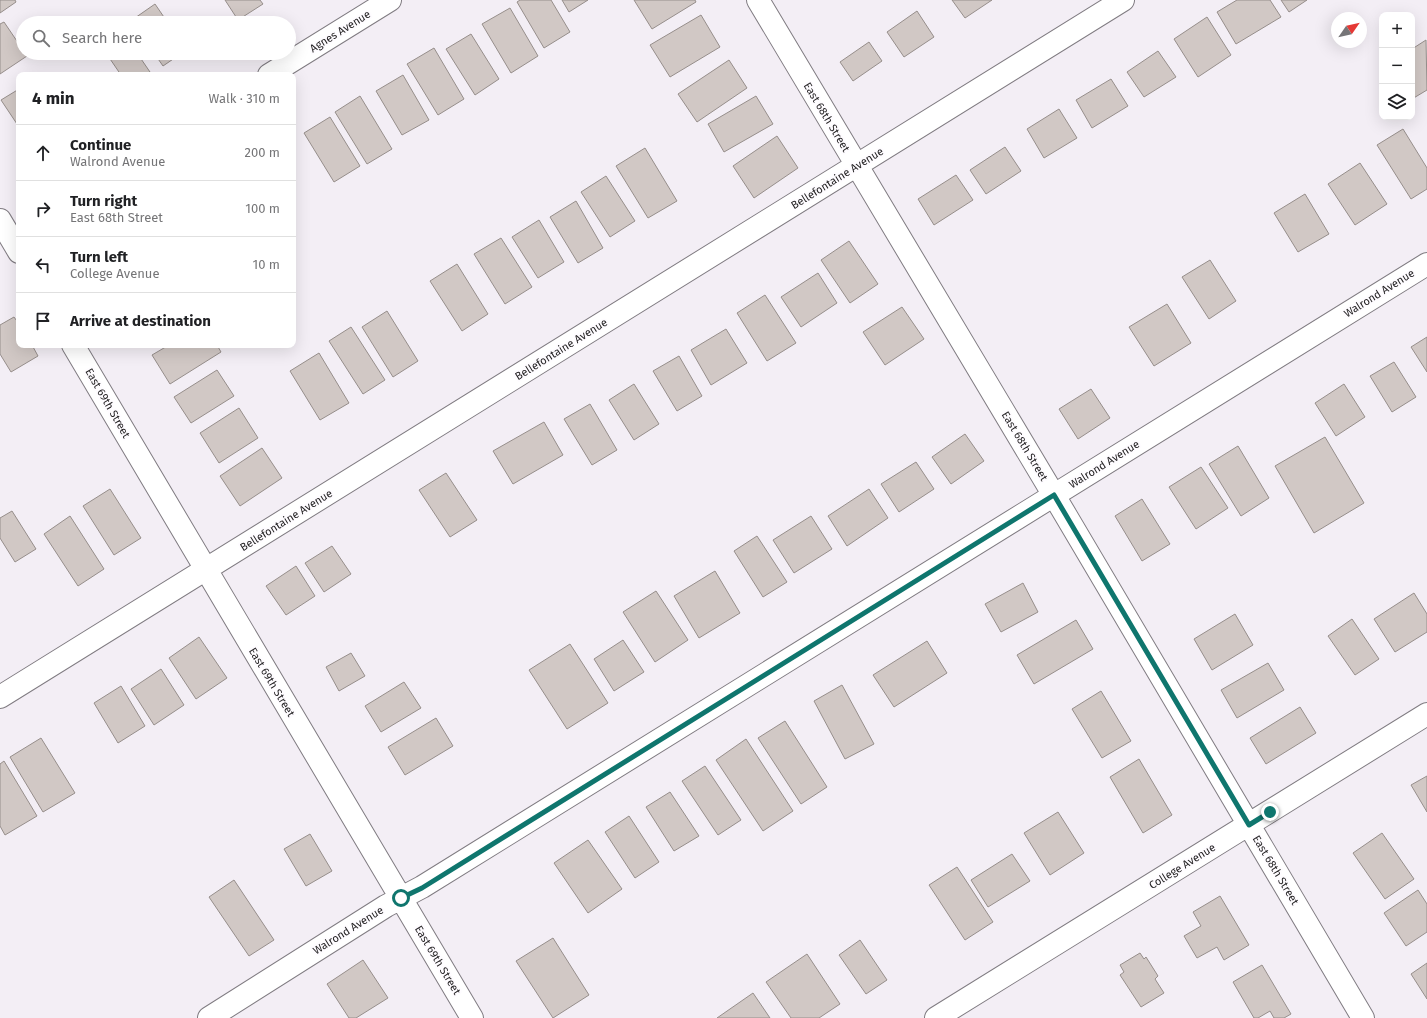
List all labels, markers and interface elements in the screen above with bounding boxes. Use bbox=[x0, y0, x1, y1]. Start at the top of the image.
street label: Agnes Avenue bbox=[308, 8, 373, 55]
north arrow bbox=[1331, 12, 1367, 48]
map controls bbox=[1379, 12, 1415, 120]
button: + bbox=[1379, 12, 1415, 48]
search box bbox=[16, 16, 296, 60]
icon: search bbox=[30, 27, 52, 49]
text: Search here bbox=[62, 29, 142, 47]
button: − bbox=[1379, 48, 1415, 84]
street label: East 68th Street bbox=[801, 80, 852, 154]
button: layers bbox=[1379, 84, 1415, 120]
text: 4 min bbox=[32, 88, 75, 109]
text: Walk · 310 m bbox=[209, 91, 280, 106]
text: Continue bbox=[70, 136, 131, 154]
icon: ahead bbox=[32, 142, 54, 164]
text: 200 m bbox=[244, 145, 280, 160]
street label: Bellefontaine Avenue bbox=[789, 145, 886, 212]
text: Walrond Avenue bbox=[70, 154, 165, 169]
text: Turn right bbox=[70, 192, 137, 210]
icon: right bbox=[32, 198, 54, 220]
text: 100 m bbox=[245, 201, 280, 216]
text: East 68th Street bbox=[70, 210, 163, 225]
text: Turn left bbox=[70, 248, 128, 266]
icon: left bbox=[32, 254, 54, 276]
text: 10 m bbox=[253, 257, 280, 272]
text: College Avenue bbox=[70, 266, 159, 281]
street label: Walrond Avenue bbox=[1342, 267, 1417, 320]
icon: arrive bbox=[32, 310, 54, 332]
text: Arrive at destination bbox=[70, 312, 211, 330]
street label: Bellefontaine Avenue bbox=[513, 316, 610, 383]
street label: East 69th Street bbox=[82, 366, 133, 440]
street label: East 68th Street bbox=[999, 409, 1050, 483]
street label: Walrond Avenue bbox=[1067, 438, 1142, 491]
street label: Bellefontaine Avenue bbox=[238, 487, 335, 554]
street label: East 69th Street bbox=[246, 645, 297, 719]
route end bbox=[1261, 803, 1279, 821]
street label: East 68th Street bbox=[1250, 833, 1301, 907]
street label: College Avenue bbox=[1147, 841, 1218, 892]
route start bbox=[392, 889, 410, 907]
street label: Walrond Avenue bbox=[311, 904, 386, 957]
street label: East 69th Street bbox=[412, 923, 463, 997]

